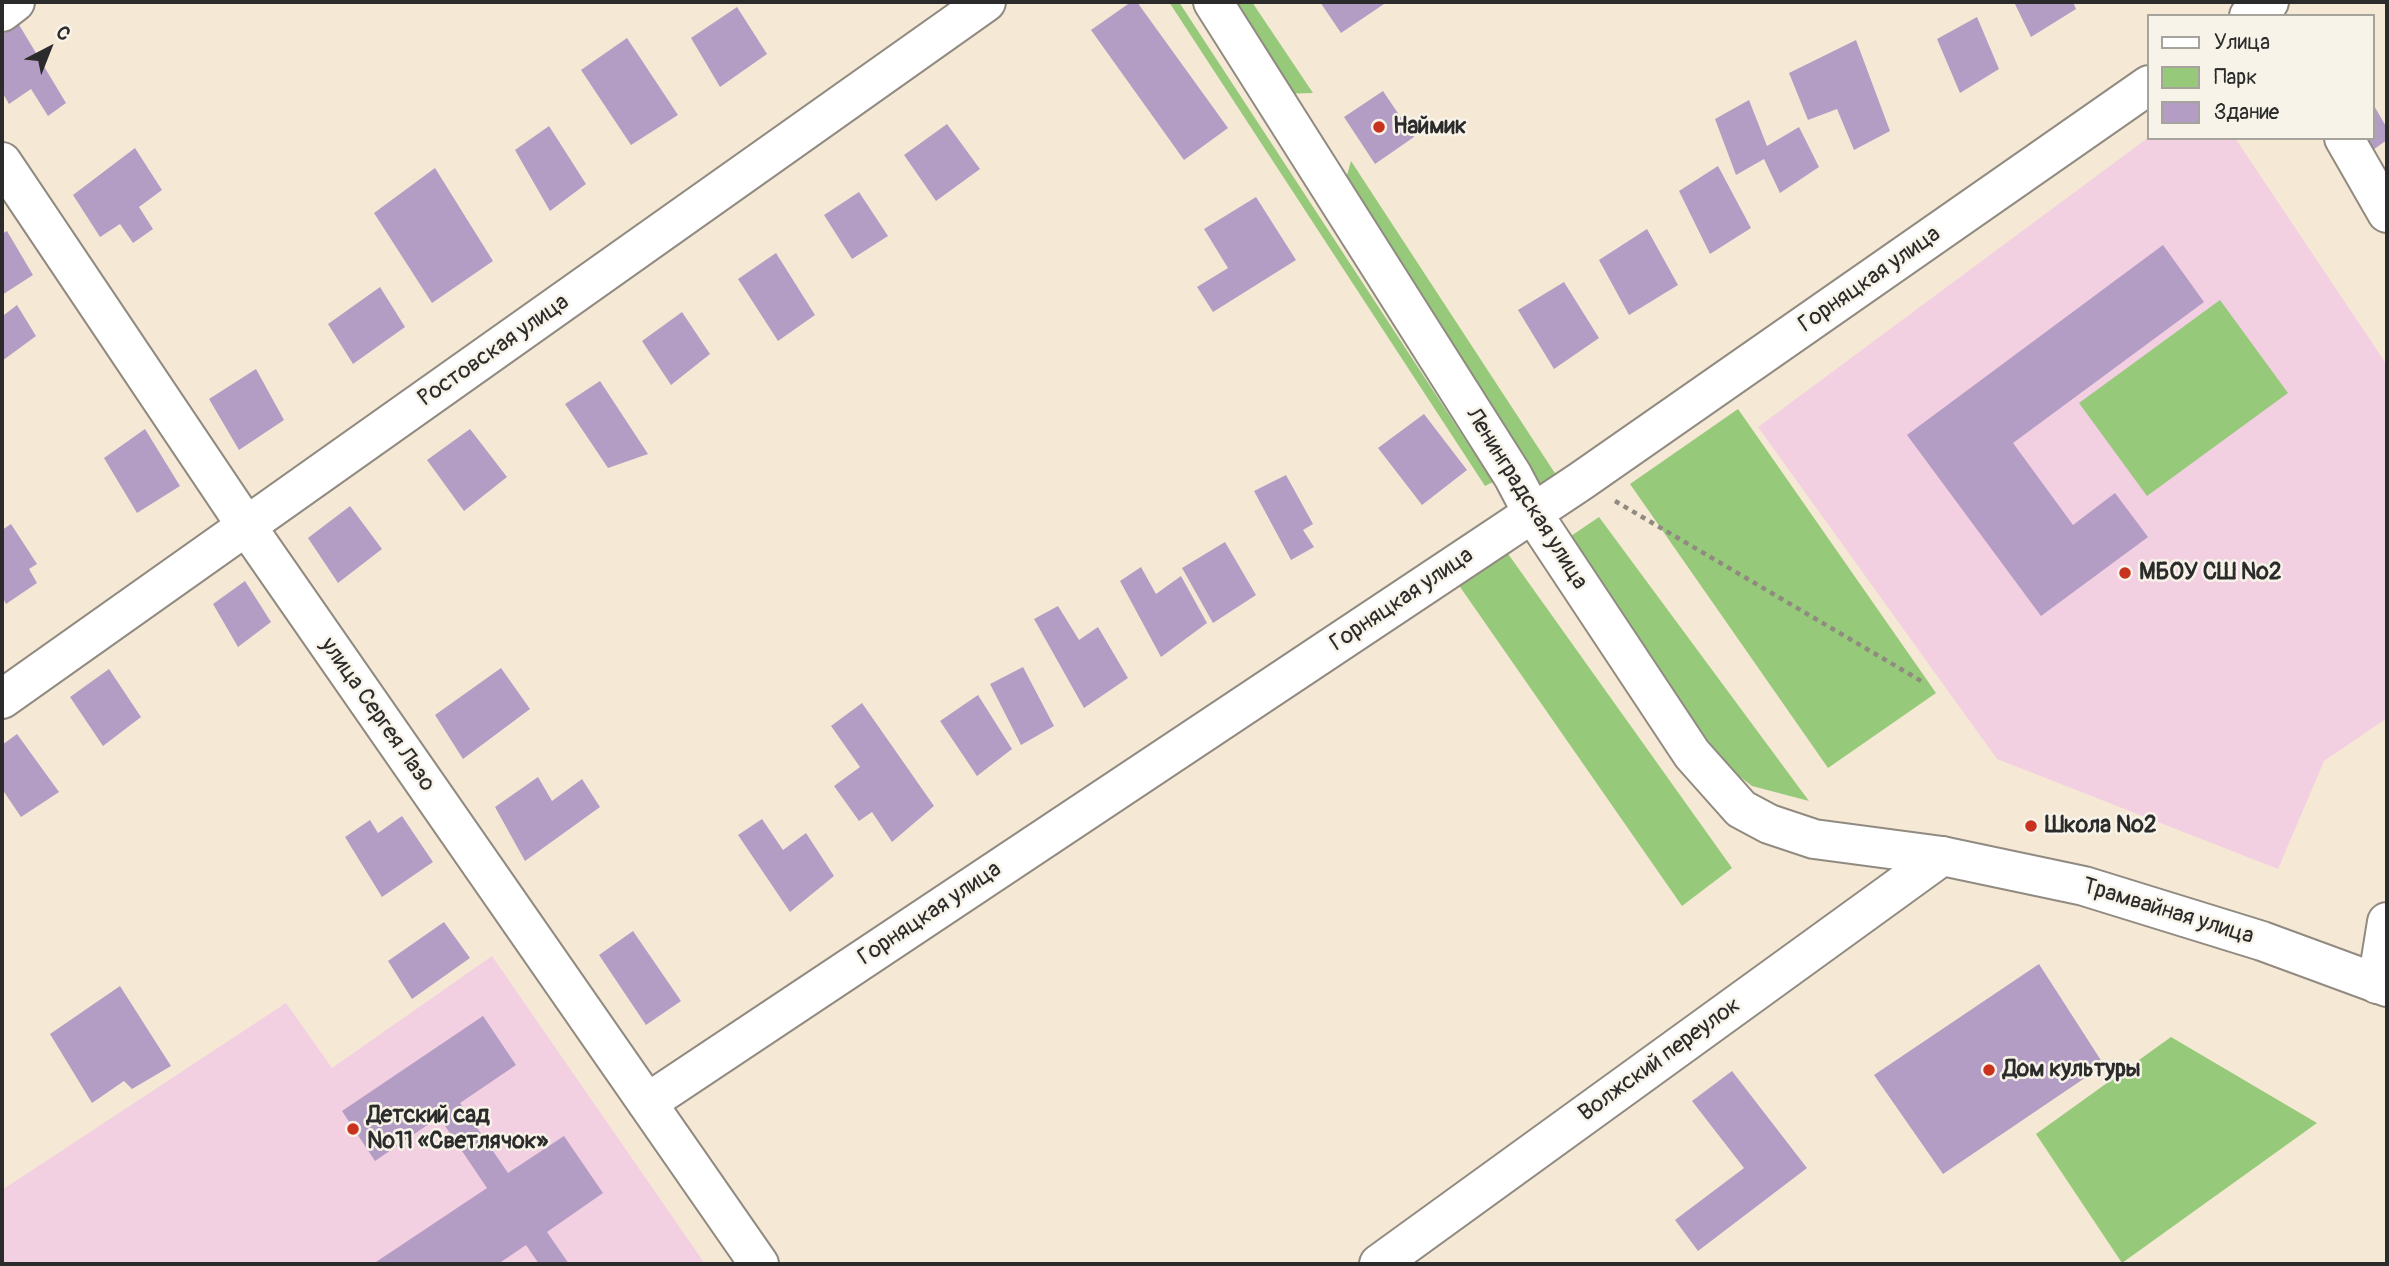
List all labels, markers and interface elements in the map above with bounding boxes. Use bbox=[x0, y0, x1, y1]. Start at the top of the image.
north arrow bbox=[14, 14, 84, 84]
legend bbox=[2148, 14, 2375, 140]
text: С bbox=[51, 21, 75, 46]
text: Улица bbox=[2214, 29, 2270, 56]
text: Парк bbox=[2214, 64, 2257, 91]
text: Здание bbox=[2214, 99, 2279, 126]
place label: Наймик bbox=[1393, 113, 1467, 141]
marker: Наймик bbox=[1371, 119, 1387, 135]
street label: Горняцкая улица bbox=[1794, 221, 1946, 339]
street label: Ростовская улица bbox=[413, 289, 575, 413]
street label: Ленинградская улица bbox=[1459, 403, 1593, 595]
street label: Горняцкая улица bbox=[1325, 542, 1479, 658]
place label: МБОУ СШ №2 bbox=[2139, 559, 2282, 587]
marker: МБОУ СШ №2 bbox=[2117, 565, 2133, 581]
street label: улица Сергея Лазо bbox=[314, 633, 440, 797]
place label: Школа №2 bbox=[2045, 812, 2157, 840]
marker: Школа №2 bbox=[2023, 818, 2039, 834]
street label: Горняцкая улица bbox=[853, 856, 1007, 972]
street label: Трамвайная улица bbox=[2079, 873, 2257, 951]
street label: Волжский переулок bbox=[1574, 992, 1746, 1128]
place label: Дом культуры bbox=[2003, 1056, 2141, 1084]
marker: Дом культуры bbox=[1981, 1062, 1997, 1078]
place label: Детский сад №11 «Светлячок» bbox=[367, 1102, 548, 1156]
marker: Детский сад №11 «Светлячок» bbox=[345, 1121, 361, 1137]

